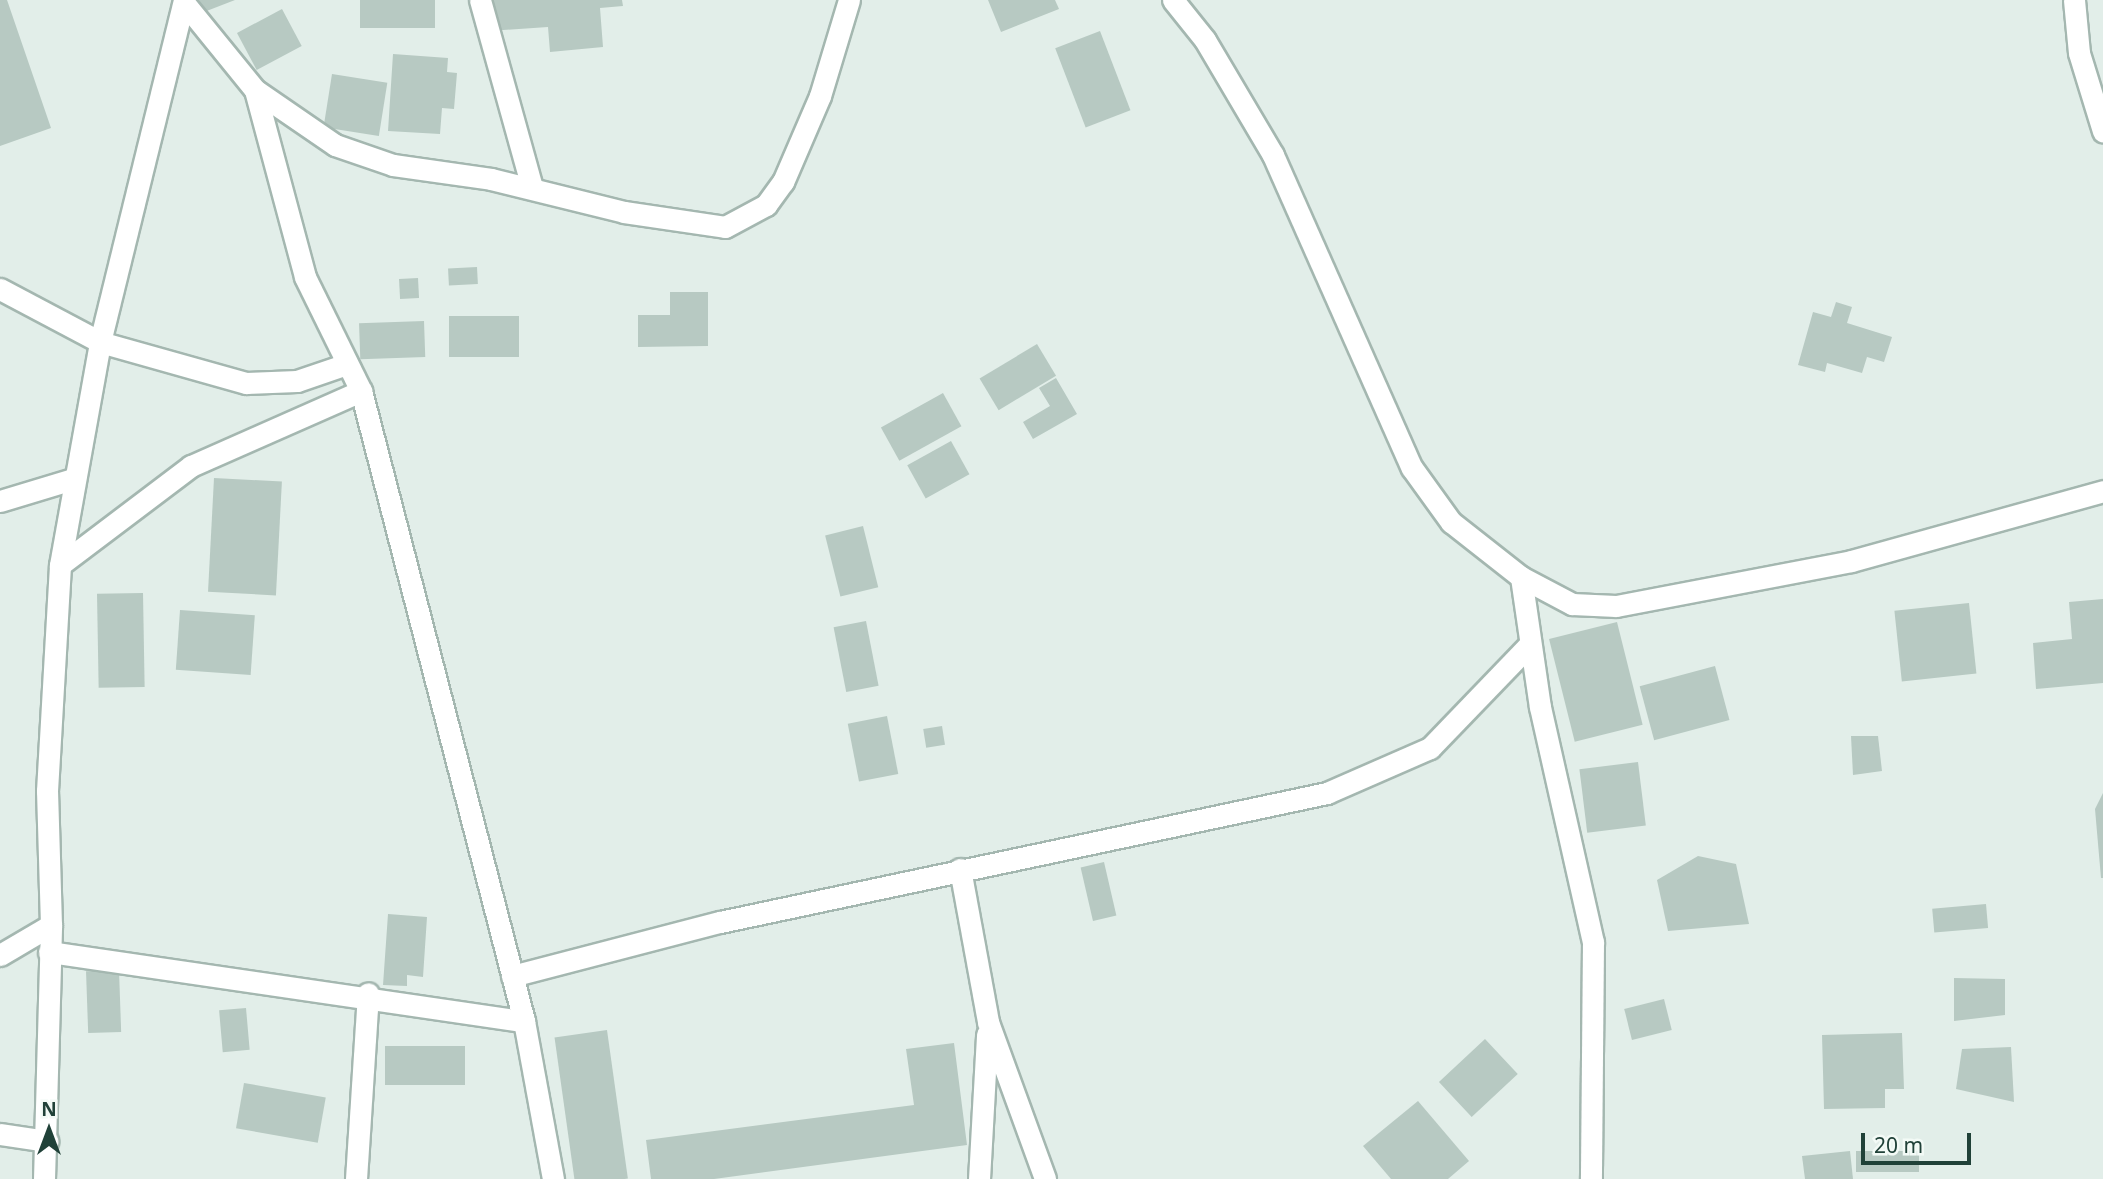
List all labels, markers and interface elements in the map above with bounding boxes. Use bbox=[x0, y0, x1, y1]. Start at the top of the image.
north arrow bbox=[14, 1095, 84, 1165]
text: N bbox=[41, 1096, 57, 1122]
scale bar bbox=[1865, 1120, 1975, 1164]
text: 20 m bbox=[1874, 1131, 1923, 1159]

